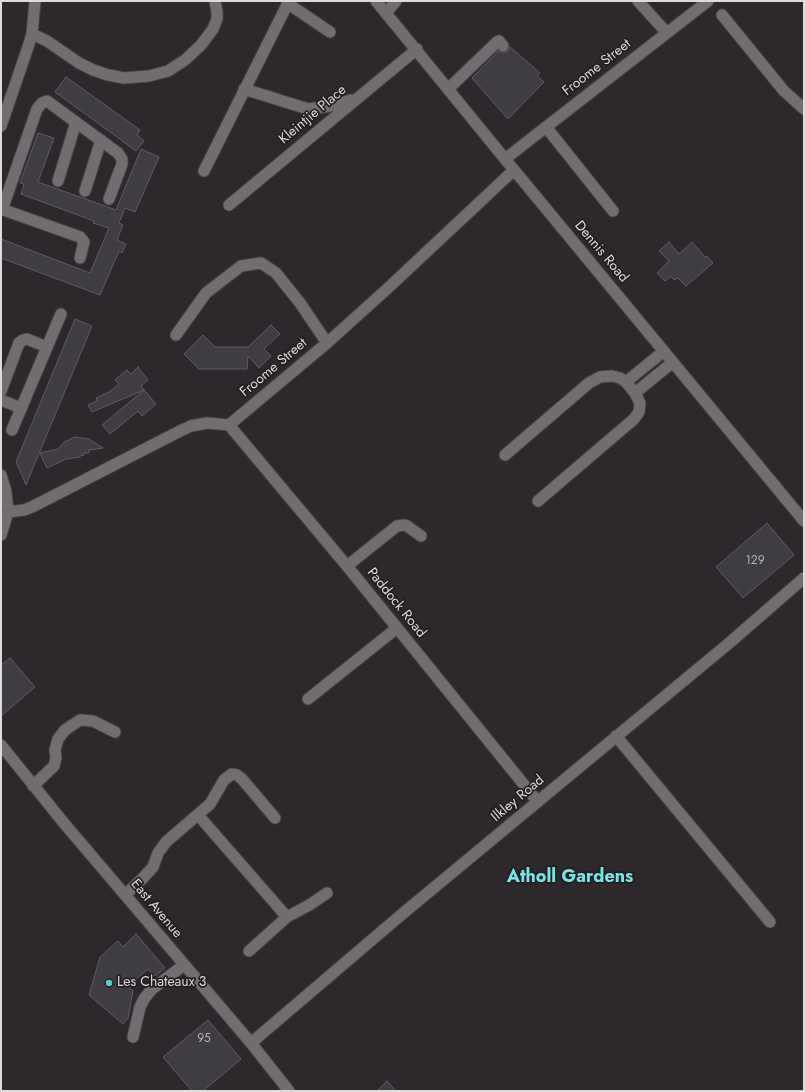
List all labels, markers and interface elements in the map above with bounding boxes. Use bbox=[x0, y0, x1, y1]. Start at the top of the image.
street label: Froome Street bbox=[559, 36, 635, 100]
street label: Kleintjie Place bbox=[276, 82, 350, 148]
street label: Dennis Road bbox=[570, 218, 632, 286]
street label: Froome Street bbox=[237, 335, 311, 401]
house number: 129 bbox=[745, 554, 765, 568]
street label: Paddock Road bbox=[363, 565, 429, 641]
street label: Ilkley Road bbox=[488, 772, 548, 826]
district label: Atholl Gardens bbox=[507, 867, 633, 889]
street label: East Avenue bbox=[127, 876, 185, 942]
place label: Les Chateaux 3 bbox=[117, 975, 206, 991]
marker: Les Chateaux 3 bbox=[104, 978, 114, 988]
house number: 95 bbox=[197, 1032, 211, 1046]

